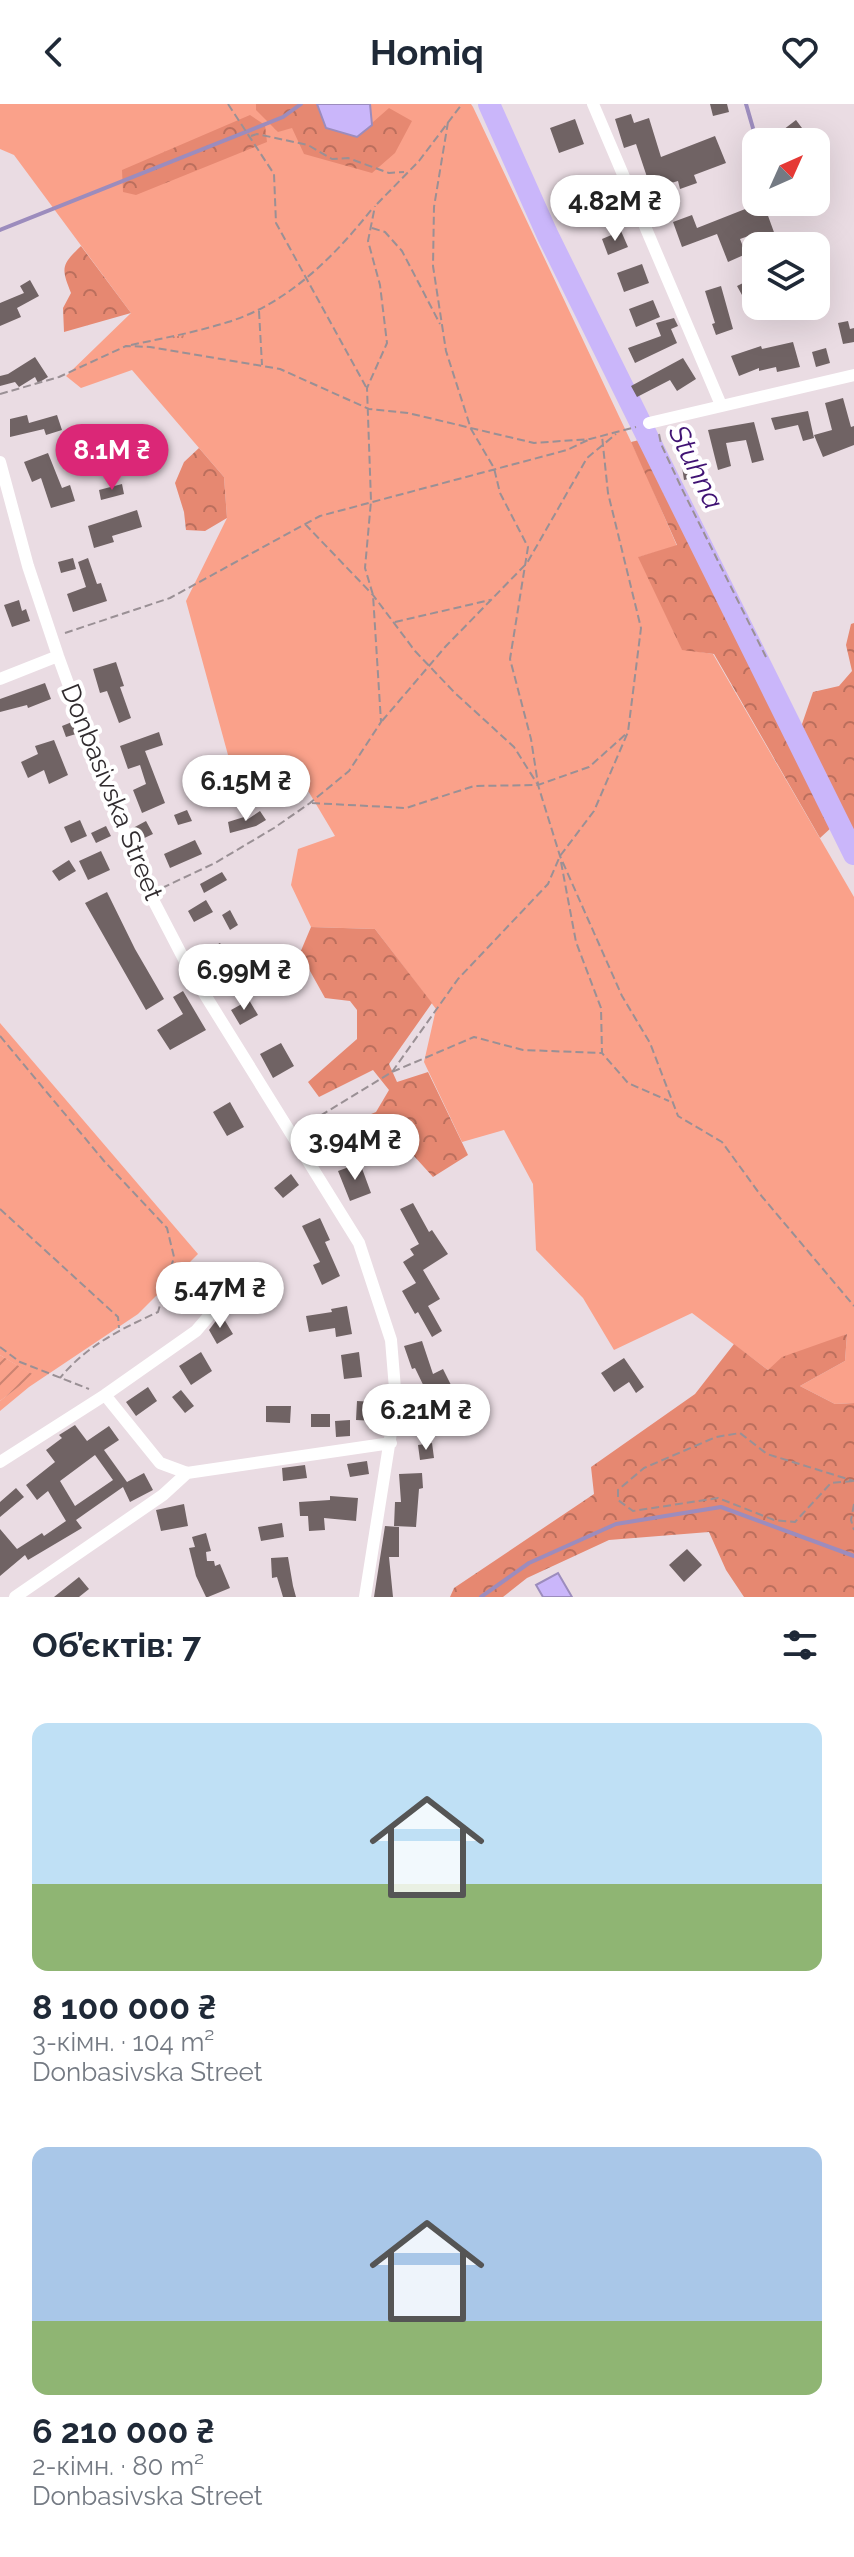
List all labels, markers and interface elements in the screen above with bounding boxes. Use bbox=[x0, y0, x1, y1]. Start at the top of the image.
icon: back bbox=[32, 30, 76, 74]
icon: heart bbox=[778, 30, 822, 74]
text: Homiq bbox=[370, 31, 484, 73]
north arrow bbox=[742, 128, 830, 216]
map controls bbox=[742, 128, 830, 320]
pin: 4.82M ₴ bbox=[541, 175, 689, 243]
text: 4.82M ₴ bbox=[568, 186, 662, 216]
button: layers bbox=[742, 232, 830, 320]
water label: Stuhna bbox=[661, 419, 730, 514]
pin: 8.1M ₴ bbox=[47, 424, 177, 492]
text: 8.1M ₴ bbox=[73, 435, 151, 465]
street label: Donbasivska Street bbox=[55, 680, 169, 905]
pin: 6.15M ₴ bbox=[172, 755, 320, 823]
text: 6.15M ₴ bbox=[200, 766, 292, 796]
pin: 6.99M ₴ bbox=[170, 944, 318, 1012]
text: 6.99M ₴ bbox=[197, 955, 291, 985]
pin: 3.94M ₴ bbox=[281, 1114, 429, 1182]
text: 3.94M ₴ bbox=[308, 1125, 402, 1155]
pin: 5.47M ₴ bbox=[146, 1262, 294, 1330]
text: 5.47M ₴ bbox=[174, 1273, 266, 1303]
pin: 6.21M ₴ bbox=[352, 1384, 500, 1452]
text: 6.21M ₴ bbox=[380, 1395, 472, 1425]
icon: filters bbox=[778, 1623, 822, 1667]
text: Об’єктів: 7 bbox=[32, 1625, 201, 1665]
icon: home bbox=[355, 1775, 499, 1919]
text: 8 100 000 ₴ bbox=[32, 1987, 216, 2027]
text: 3-кімн. · 104 m² bbox=[32, 2027, 214, 2057]
text: Donbasivska Street bbox=[32, 2057, 262, 2087]
icon: home bbox=[355, 2199, 499, 2343]
text: 6 210 000 ₴ bbox=[32, 2411, 215, 2451]
text: 2-кімн. · 80 m² bbox=[32, 2451, 204, 2481]
text: Donbasivska Street bbox=[32, 2481, 262, 2511]

